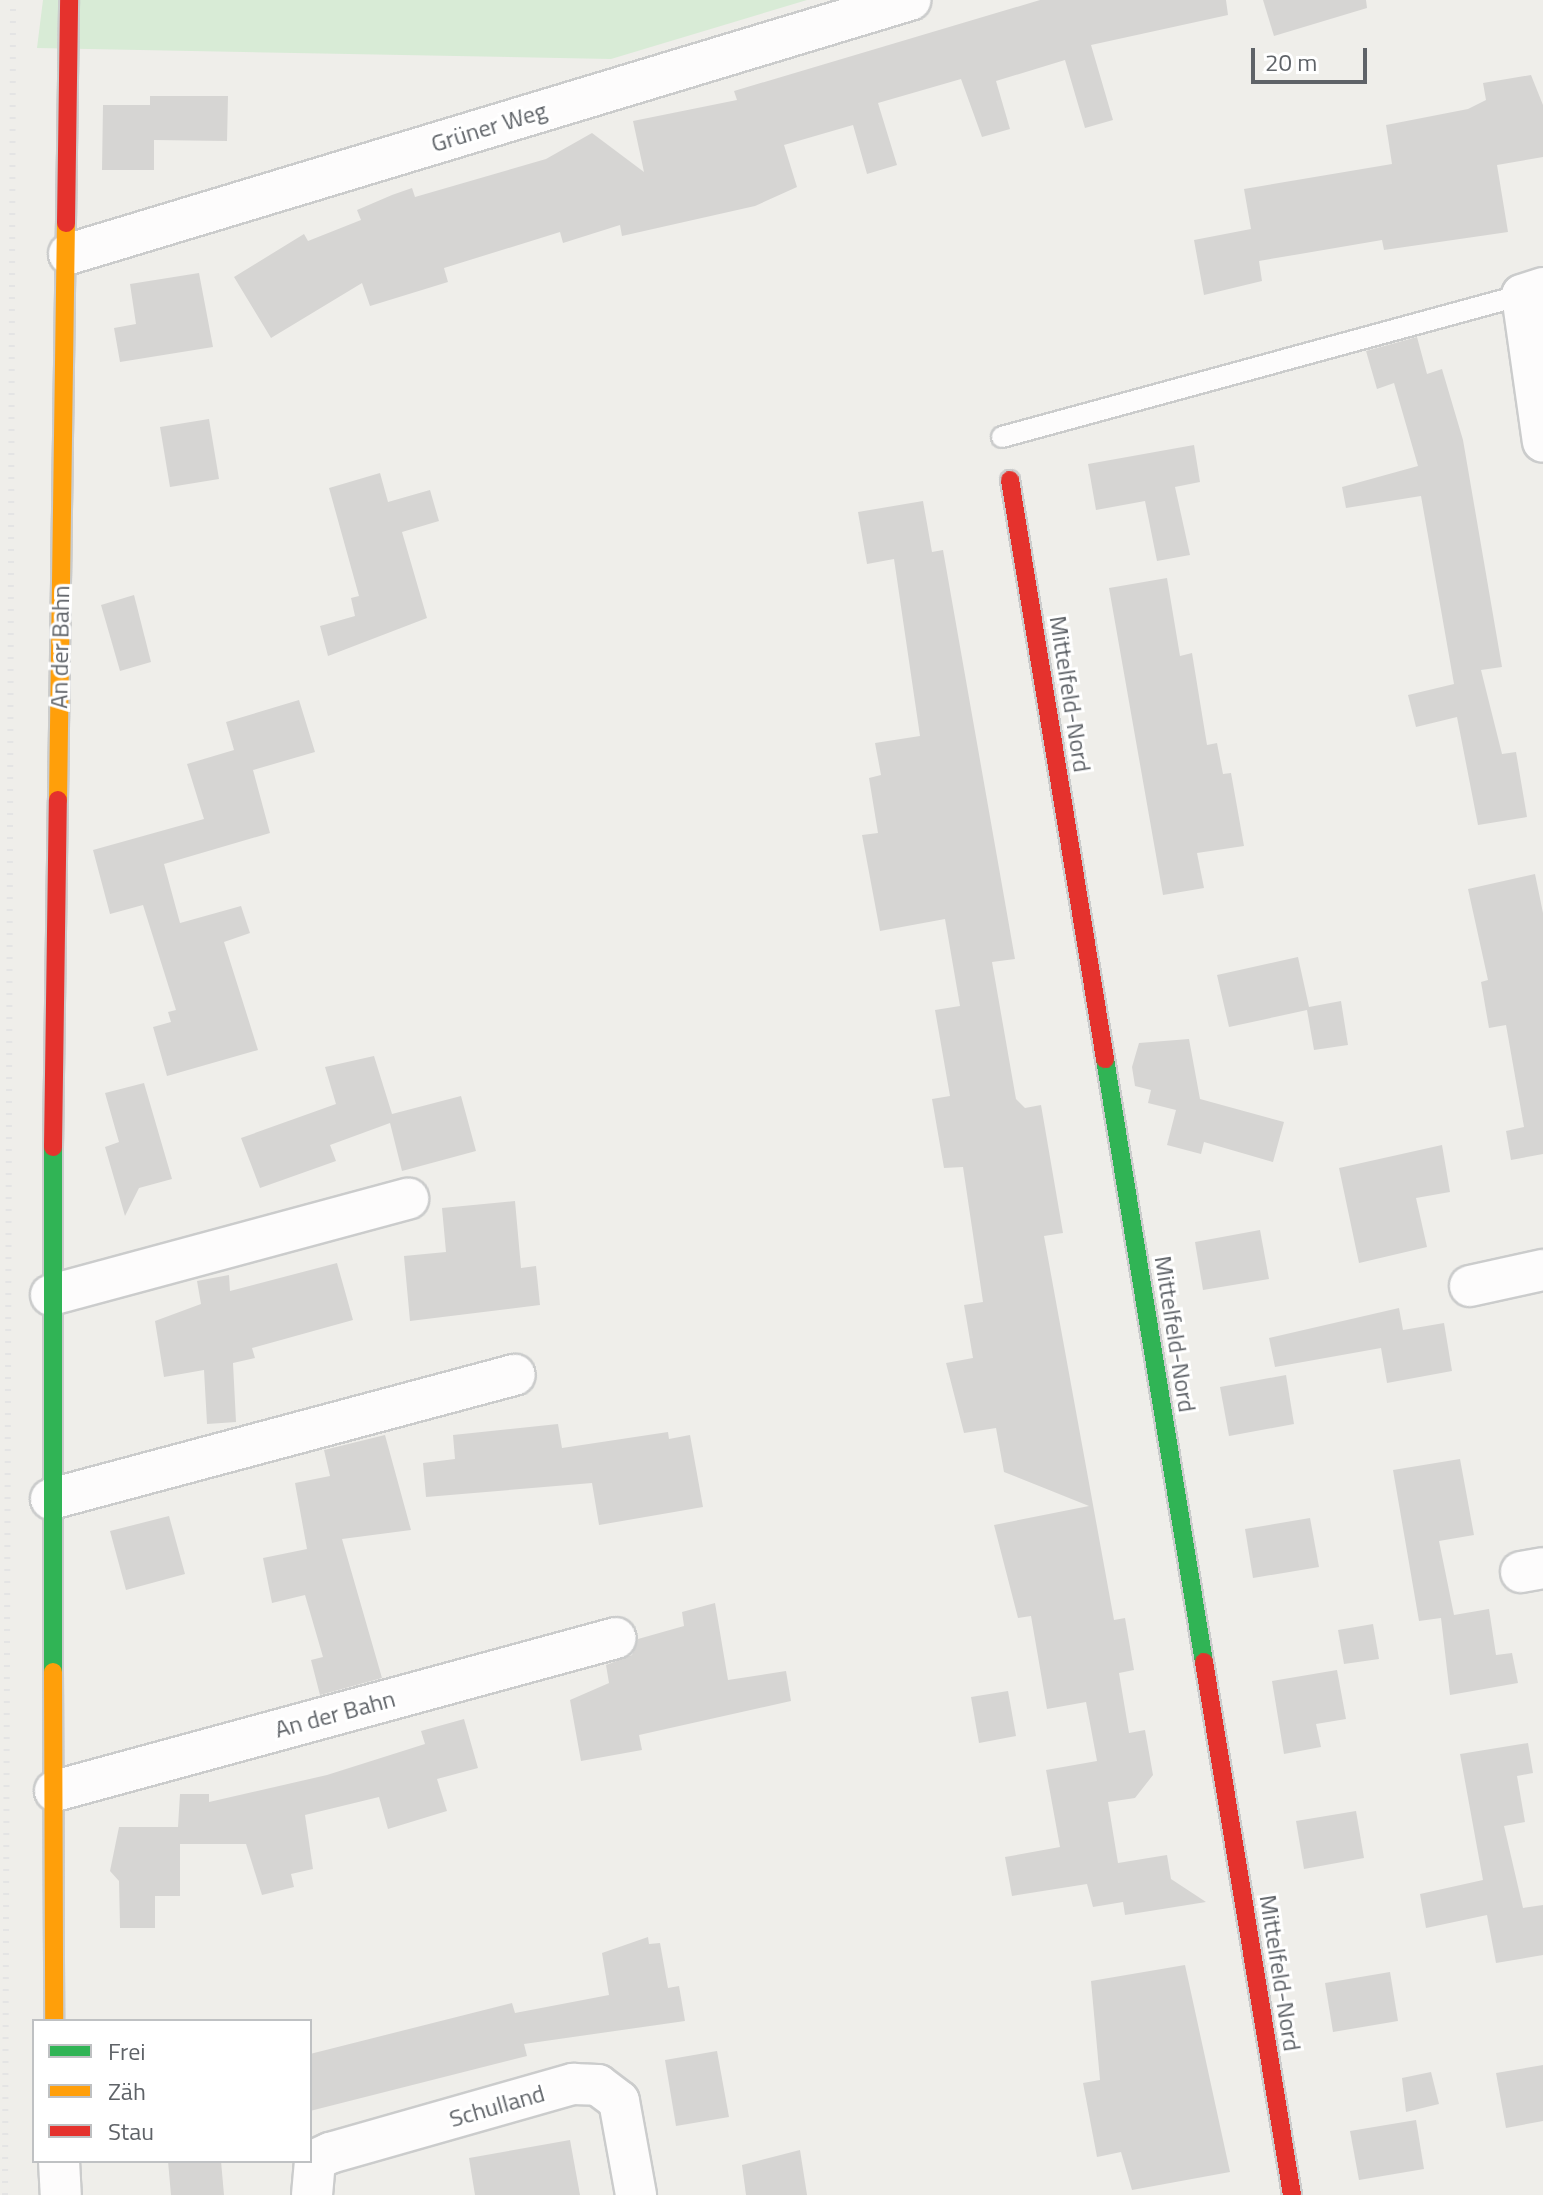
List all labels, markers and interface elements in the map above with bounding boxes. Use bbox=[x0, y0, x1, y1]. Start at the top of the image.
scale bar bbox=[1255, 32, 1371, 82]
text: 20 m bbox=[1265, 44, 1317, 80]
street label: Grüner Weg bbox=[428, 96, 550, 158]
street label: An der Bahn bbox=[45, 585, 75, 709]
street label: Mittelfeld-Nord bbox=[1043, 614, 1097, 774]
street label: Mittelfeld-Nord bbox=[1148, 1254, 1202, 1414]
street label: An der Bahn bbox=[272, 1684, 398, 1744]
street label: Mittelfeld-Nord bbox=[1253, 1893, 1307, 2053]
legend bbox=[32, 2019, 312, 2163]
text: Frei bbox=[108, 2033, 146, 2069]
text: Zäh bbox=[108, 2073, 146, 2109]
street label: Schulland bbox=[446, 2079, 548, 2133]
text: Stau bbox=[108, 2113, 154, 2149]

